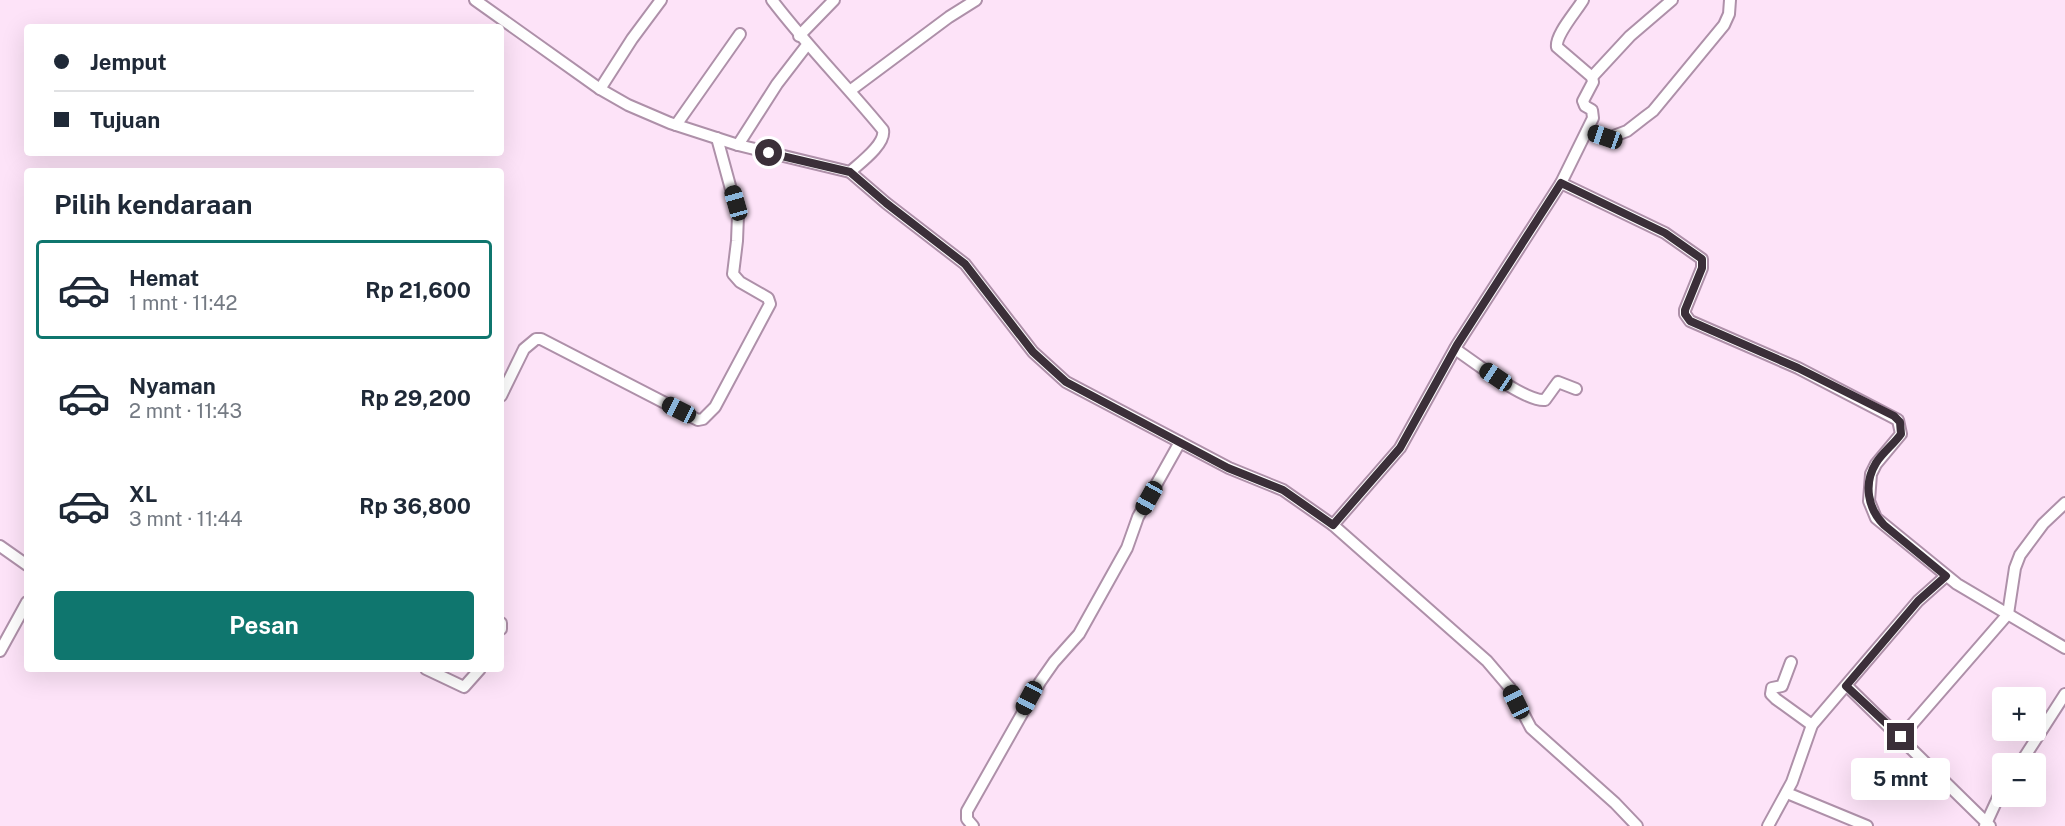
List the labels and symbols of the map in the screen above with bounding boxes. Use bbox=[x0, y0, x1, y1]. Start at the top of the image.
car bbox=[1585, 123, 1625, 151]
route start bbox=[755, 139, 782, 166]
car bbox=[722, 183, 750, 223]
car bbox=[1476, 359, 1516, 395]
car bbox=[659, 394, 699, 426]
car bbox=[1132, 478, 1166, 518]
car bbox=[1013, 678, 1045, 718]
car bbox=[1500, 682, 1532, 722]
route end bbox=[1887, 723, 1914, 750]
callout: 5 mnt bbox=[1852, 758, 1950, 800]

